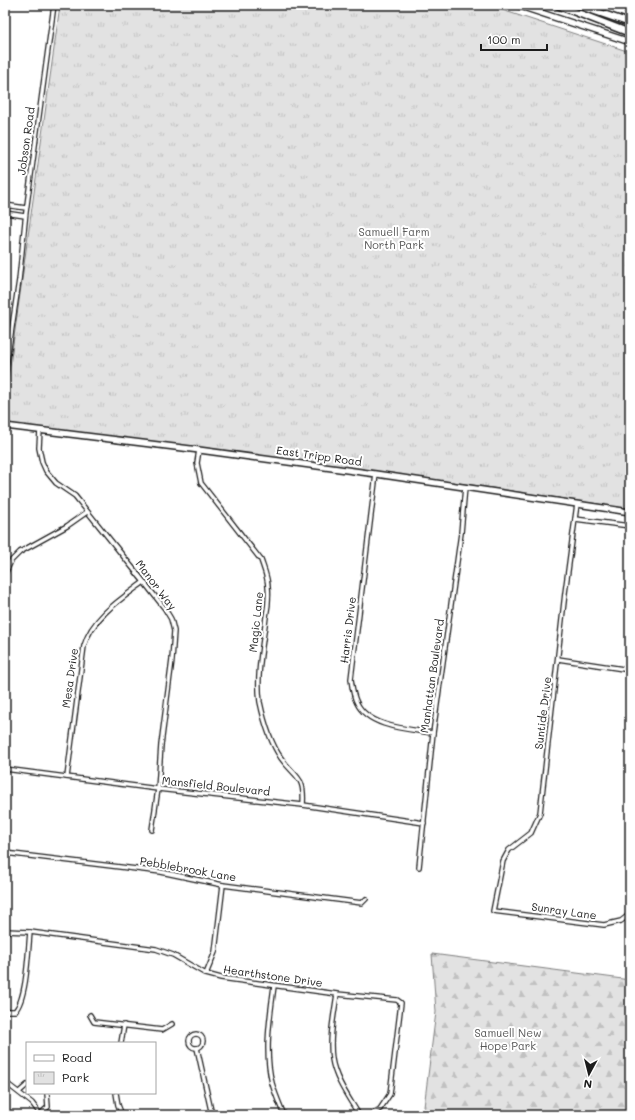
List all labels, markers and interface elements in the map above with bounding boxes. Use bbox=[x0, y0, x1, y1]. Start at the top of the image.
scale bar bbox=[481, 26, 547, 52]
text: 100 m bbox=[487, 31, 521, 47]
street label: Jobson Road bbox=[13, 106, 38, 176]
park label: Samuell Farm North Park bbox=[359, 224, 429, 252]
street label: East Tripp Road bbox=[275, 442, 363, 469]
street label: Manor Way bbox=[132, 556, 180, 613]
street label: Magic Lane bbox=[245, 591, 266, 653]
street label: Harris Drive bbox=[336, 596, 359, 664]
street label: Manhattan Boulevard bbox=[416, 618, 447, 734]
street label: Mesa Drive bbox=[58, 647, 81, 709]
street label: Suntide Drive bbox=[531, 676, 554, 750]
street label: Mansfield Boulevard bbox=[161, 772, 271, 799]
street label: Pebblebrook Lane bbox=[139, 853, 238, 884]
street label: Sunray Lane bbox=[531, 899, 598, 923]
street label: Hearthstone Drive bbox=[222, 961, 324, 990]
park label: Samuell New Hope Park bbox=[474, 1025, 542, 1053]
legend bbox=[26, 1042, 156, 1094]
text: Road bbox=[62, 1049, 92, 1065]
north arrow bbox=[569, 1054, 609, 1094]
text: Park bbox=[62, 1069, 89, 1085]
text: N bbox=[583, 1076, 593, 1092]

